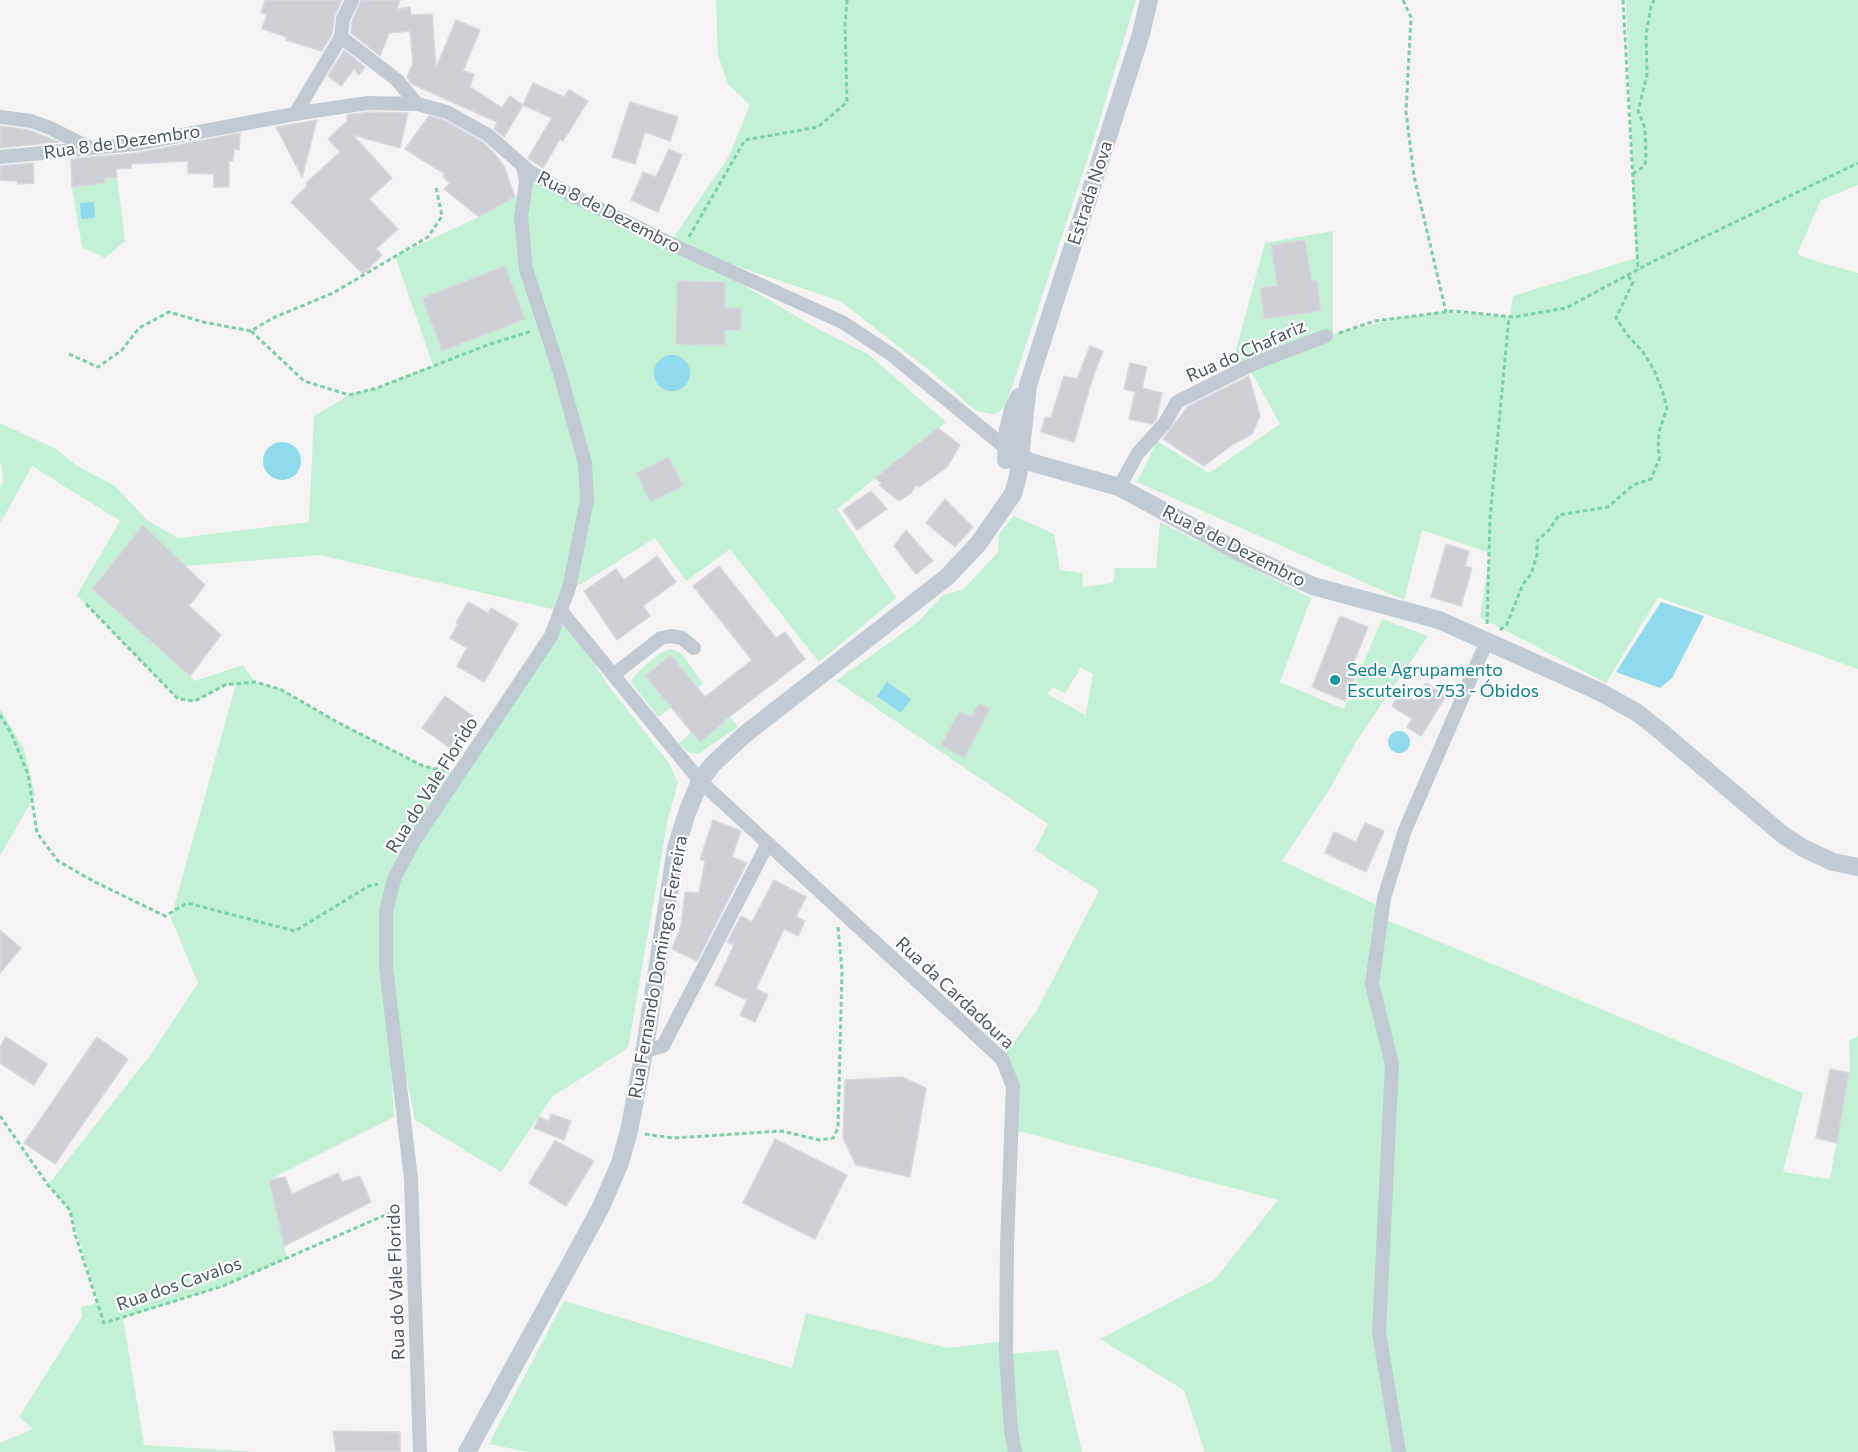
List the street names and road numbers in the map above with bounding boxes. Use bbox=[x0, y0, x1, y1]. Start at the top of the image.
street label: Rua 8 de Dezembro bbox=[42, 120, 202, 164]
street label: Estrada Nova bbox=[1063, 138, 1117, 248]
street label: Rua 8 de Dezembro bbox=[534, 167, 684, 257]
street label: Rua do Chafariz bbox=[1183, 315, 1309, 387]
street label: Rua 8 de Dezembro bbox=[1159, 501, 1309, 591]
street label: Rua do Vale Florido bbox=[381, 713, 483, 857]
street label: Rua Fernando Domingos Ferreira bbox=[624, 834, 692, 1100]
street label: Rua da Cardadoura bbox=[891, 933, 1019, 1053]
street label: Rua do Vale Florido bbox=[382, 1203, 410, 1361]
street label: Rua dos Cavalos bbox=[114, 1252, 244, 1316]

